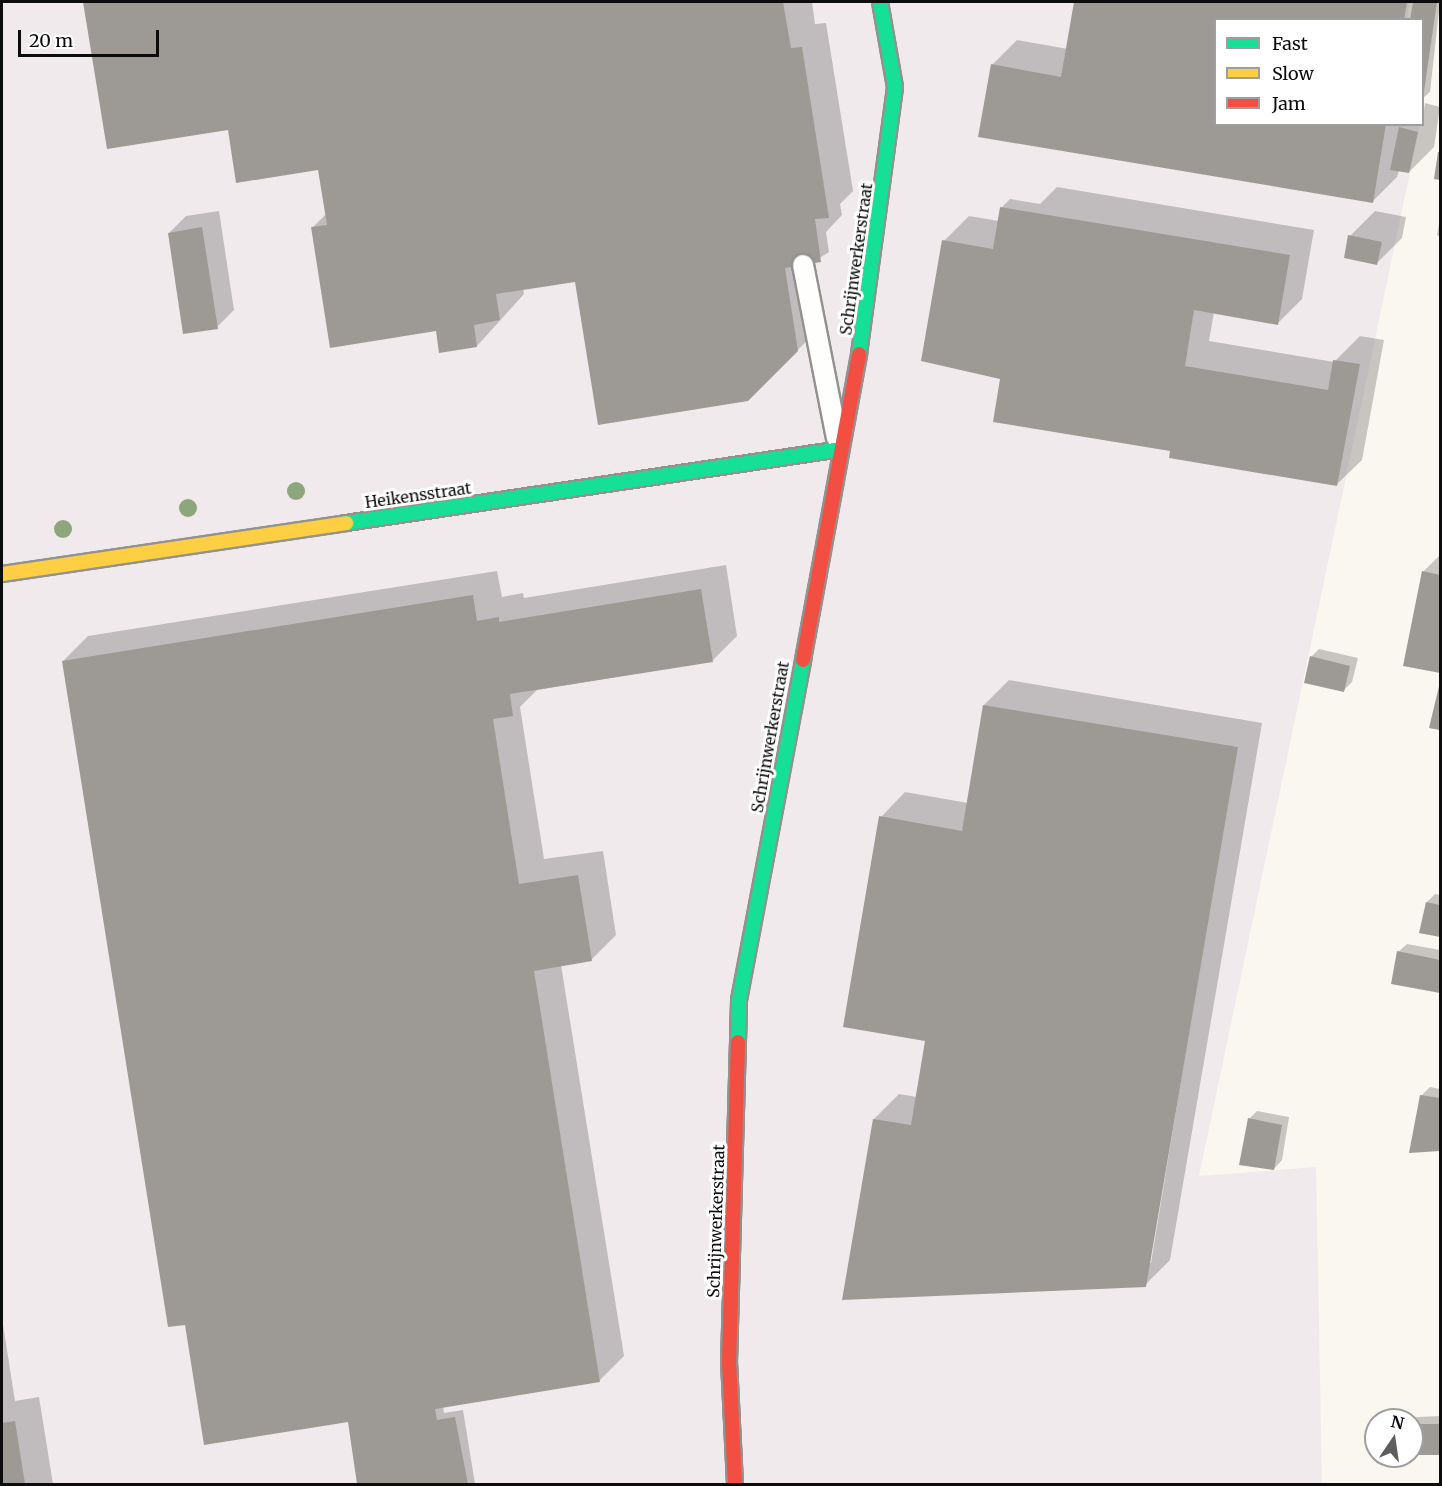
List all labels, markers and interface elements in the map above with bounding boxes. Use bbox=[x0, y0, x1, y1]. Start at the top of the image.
scale bar bbox=[21, 18, 162, 56]
legend bbox=[1214, 18, 1424, 126]
text: 20 m bbox=[29, 29, 73, 52]
text: Fast bbox=[1272, 32, 1308, 55]
text: Slow bbox=[1272, 62, 1314, 85]
text: Jam bbox=[1272, 92, 1306, 115]
street label: Schrijnwerkerstraat bbox=[836, 182, 876, 336]
street label: Heikensstraat bbox=[364, 478, 472, 512]
street label: Schrijnwerkerstraat bbox=[747, 660, 793, 814]
street label: Schrijnwerkerstraat bbox=[704, 1144, 728, 1298]
north arrow bbox=[1364, 1408, 1424, 1468]
text: N bbox=[1389, 1411, 1406, 1434]

